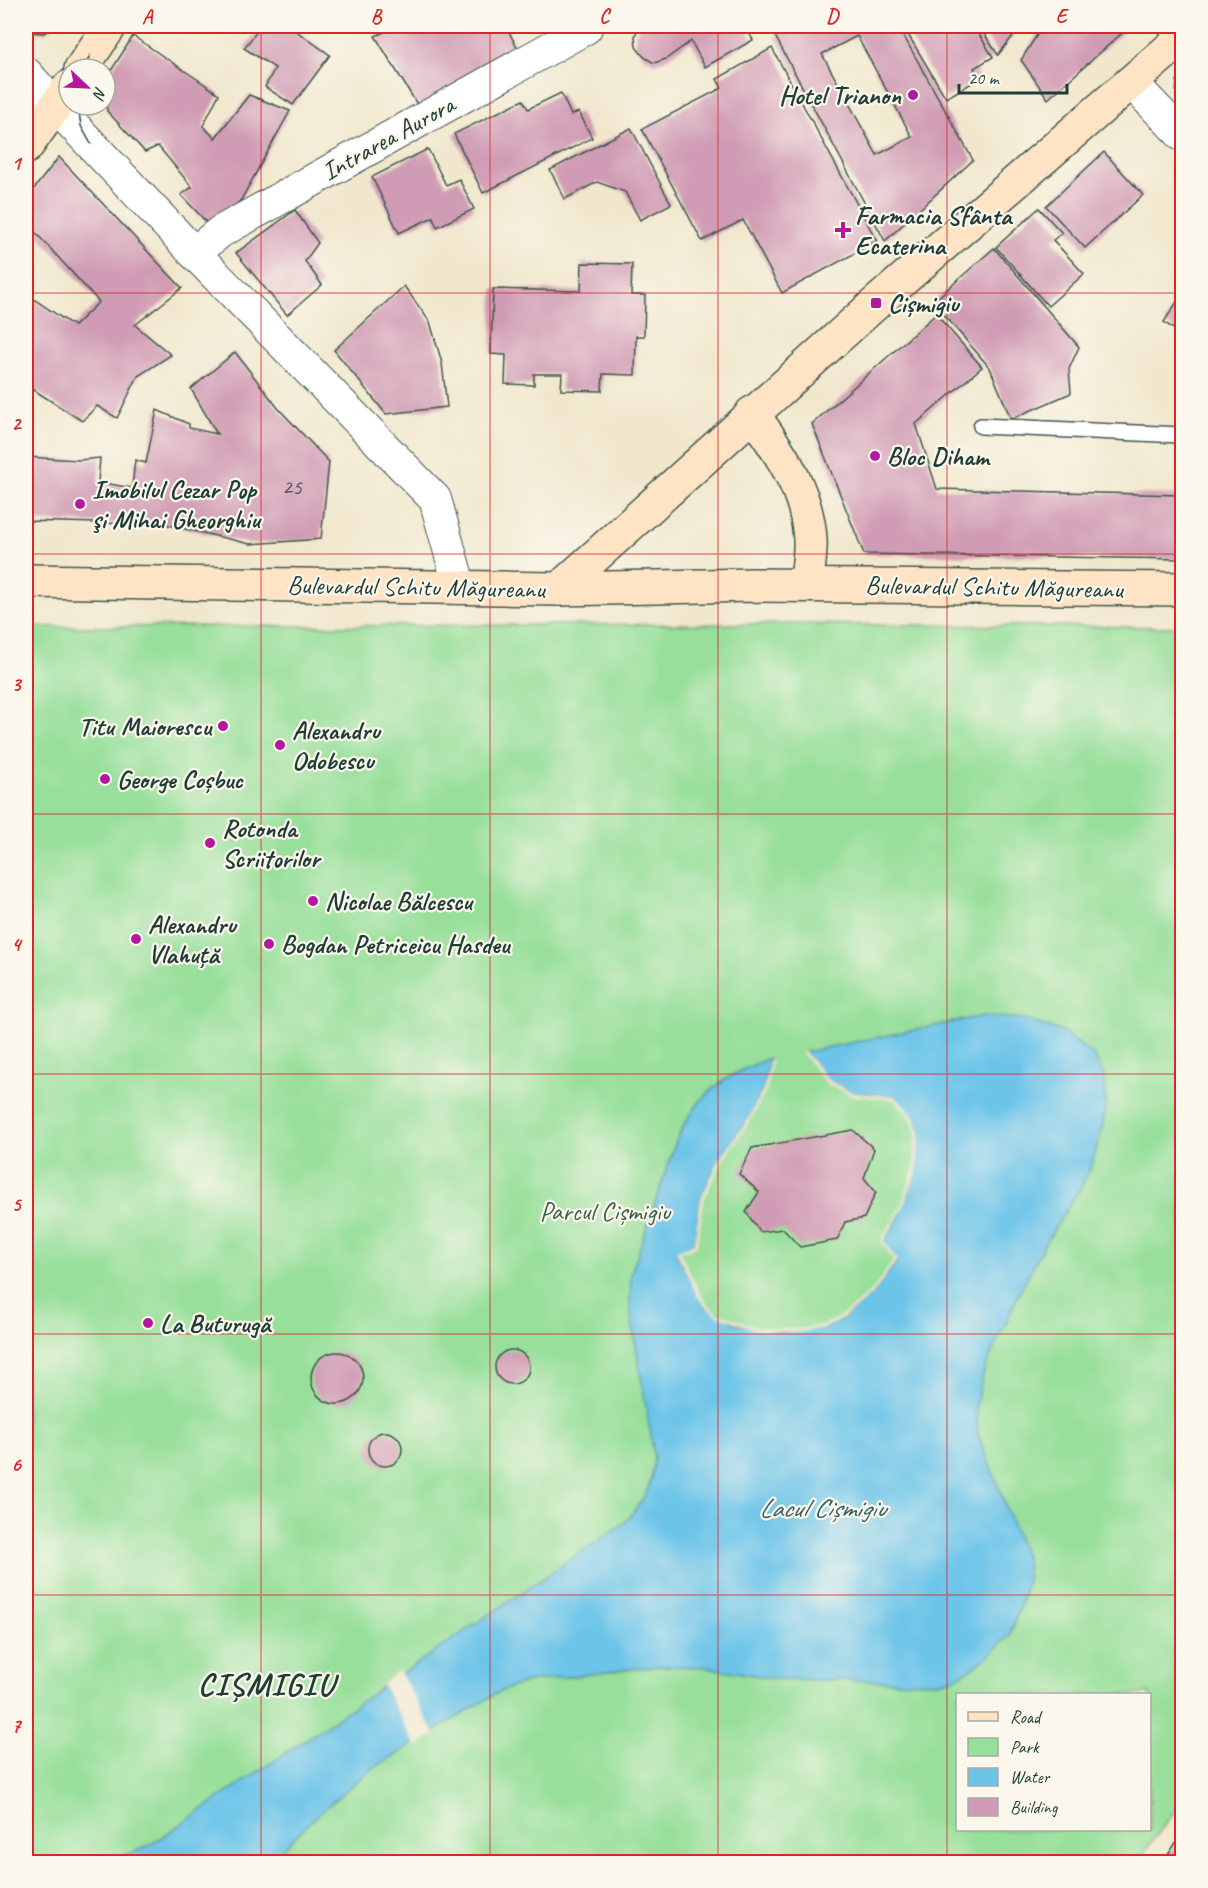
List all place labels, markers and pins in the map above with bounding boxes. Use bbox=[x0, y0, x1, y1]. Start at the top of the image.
place label: Hotel Trianon bbox=[779, 79, 902, 112]
marker: Hotel Trianon bbox=[906, 88, 920, 102]
place label: Farmacia Sfânta Ecaterina bbox=[855, 199, 1014, 262]
marker: Farmacia Sfânta Ecaterina bbox=[836, 223, 850, 237]
place label: Cișmigiu bbox=[888, 287, 961, 320]
marker: Cișmigiu bbox=[869, 296, 883, 310]
place label: Bloc Diham bbox=[887, 440, 991, 473]
marker: Bloc Diham bbox=[868, 449, 882, 463]
place label: Imobilul Cezar Pop şi Mihai Gheorghiu bbox=[92, 473, 262, 536]
marker: Imobilul Cezar Pop şi Mihai Gheorghiu bbox=[73, 497, 87, 511]
place label: Titu Maiorescu bbox=[78, 710, 213, 743]
place label: Alexandru Odobescu bbox=[292, 714, 382, 777]
marker: Titu Maiorescu bbox=[216, 719, 230, 733]
marker: Alexandru Odobescu bbox=[273, 738, 287, 752]
place label: George Coșbuc bbox=[117, 763, 244, 796]
marker: George Coșbuc bbox=[98, 772, 112, 786]
place label: Rotonda Scriitorilor bbox=[222, 812, 322, 875]
marker: Rotonda Scriitorilor bbox=[203, 836, 217, 850]
place label: Nicolae Bălcescu bbox=[325, 885, 474, 918]
marker: Nicolae Bălcescu bbox=[306, 894, 320, 908]
place label: Alexandru Vlahuță bbox=[148, 908, 238, 971]
place label: Bogdan Petriceicu Hasdeu bbox=[281, 928, 512, 961]
marker: Alexandru Vlahuță bbox=[129, 932, 143, 946]
marker: Bogdan Petriceicu Hasdeu bbox=[262, 937, 276, 951]
place label: La Buturugă bbox=[160, 1307, 273, 1340]
marker: La Buturugă bbox=[141, 1316, 155, 1330]

